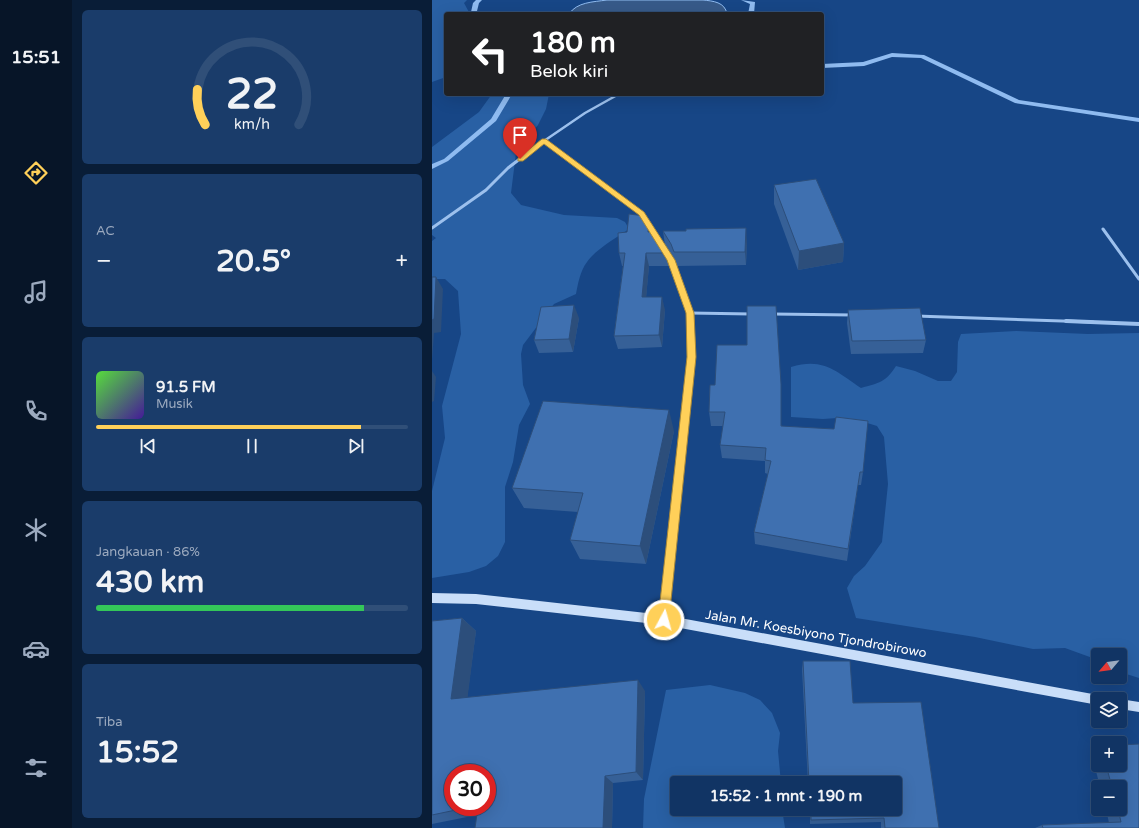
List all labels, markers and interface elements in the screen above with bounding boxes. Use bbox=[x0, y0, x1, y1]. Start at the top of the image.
text: 180 m bbox=[530, 26, 616, 60]
icon: left bbox=[464, 28, 516, 80]
text: 15:51 bbox=[11, 46, 61, 68]
text: Belok kiri bbox=[530, 60, 608, 82]
text: 22 bbox=[226, 70, 278, 120]
text: km/h bbox=[234, 115, 270, 132]
pin bbox=[503, 118, 537, 159]
icon: arrive bbox=[509, 124, 531, 146]
icon: directions bbox=[22, 159, 50, 187]
text: AC bbox=[96, 223, 115, 239]
text: 20.5° bbox=[216, 243, 291, 280]
text: − bbox=[96, 248, 112, 274]
text: + bbox=[396, 248, 408, 274]
icon: music bbox=[22, 278, 50, 306]
text: 91.5 FM bbox=[156, 378, 216, 396]
text: Musik bbox=[156, 396, 193, 412]
icon: phone bbox=[22, 397, 50, 425]
icon: previous bbox=[137, 435, 159, 457]
icon: pause bbox=[241, 435, 263, 457]
icon: next bbox=[345, 435, 367, 457]
icon: climate bbox=[22, 516, 50, 544]
text: Jangkauan · 86% bbox=[96, 544, 200, 560]
text: 430 km bbox=[96, 564, 204, 601]
position arrow bbox=[643, 599, 685, 641]
street label: Jalan Mr. Koesbiyono Tjondrobirowo bbox=[704, 607, 928, 661]
icon: car bbox=[22, 635, 50, 663]
north arrow bbox=[1091, 648, 1127, 684]
map controls bbox=[1091, 648, 1127, 816]
button: layers bbox=[1091, 692, 1127, 728]
text: Tiba bbox=[96, 714, 123, 730]
text: 15:52 bbox=[96, 734, 179, 771]
button: + bbox=[1091, 736, 1127, 772]
icon: filters bbox=[22, 754, 50, 782]
speed limit sign: 30 bbox=[444, 764, 496, 816]
button: − bbox=[1091, 780, 1127, 816]
text: 15:52 · 1 mnt · 190 m bbox=[710, 787, 862, 805]

